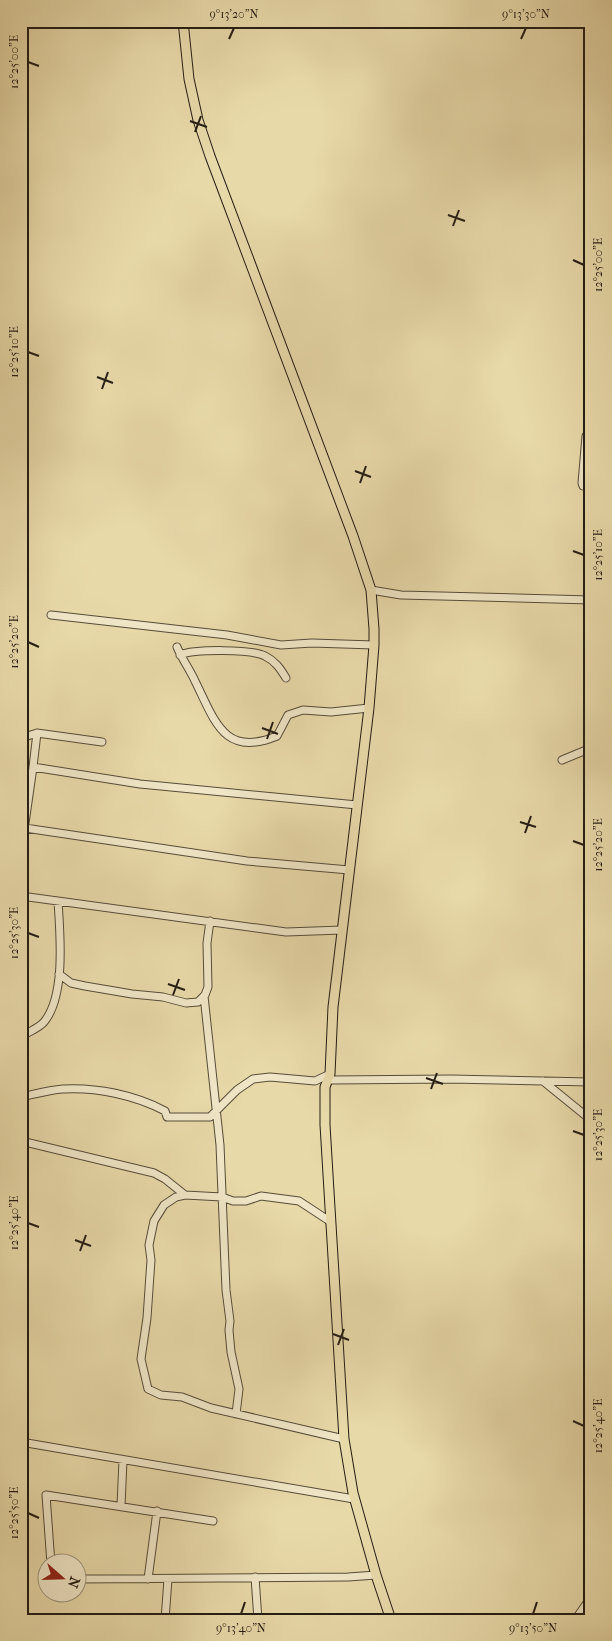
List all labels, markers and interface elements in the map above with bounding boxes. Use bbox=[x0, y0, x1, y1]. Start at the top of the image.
text: 9°13'20"N bbox=[209, 7, 259, 21]
text: 9°13'30"N bbox=[502, 7, 550, 21]
text: 12°25'00"E bbox=[7, 35, 21, 89]
text: 12°25'00"E bbox=[591, 238, 605, 292]
text: 12°25'10"E bbox=[7, 326, 21, 378]
text: 12°25'10"E bbox=[591, 529, 605, 581]
text: 12°25'20"E bbox=[7, 615, 21, 669]
text: 12°25'20"E bbox=[591, 818, 605, 872]
text: 12°25'30"E bbox=[7, 907, 21, 959]
text: 12°25'30"E bbox=[591, 1109, 605, 1161]
text: 12°25'40"E bbox=[7, 1196, 21, 1250]
text: 12°25'40"E bbox=[591, 1399, 605, 1453]
text: 12°25'50"E bbox=[7, 1487, 21, 1539]
north arrow bbox=[38, 1554, 88, 1604]
text: N bbox=[64, 1574, 84, 1591]
text: 9°13'40"N bbox=[216, 1621, 266, 1635]
text: 9°13'50"N bbox=[509, 1621, 557, 1635]

